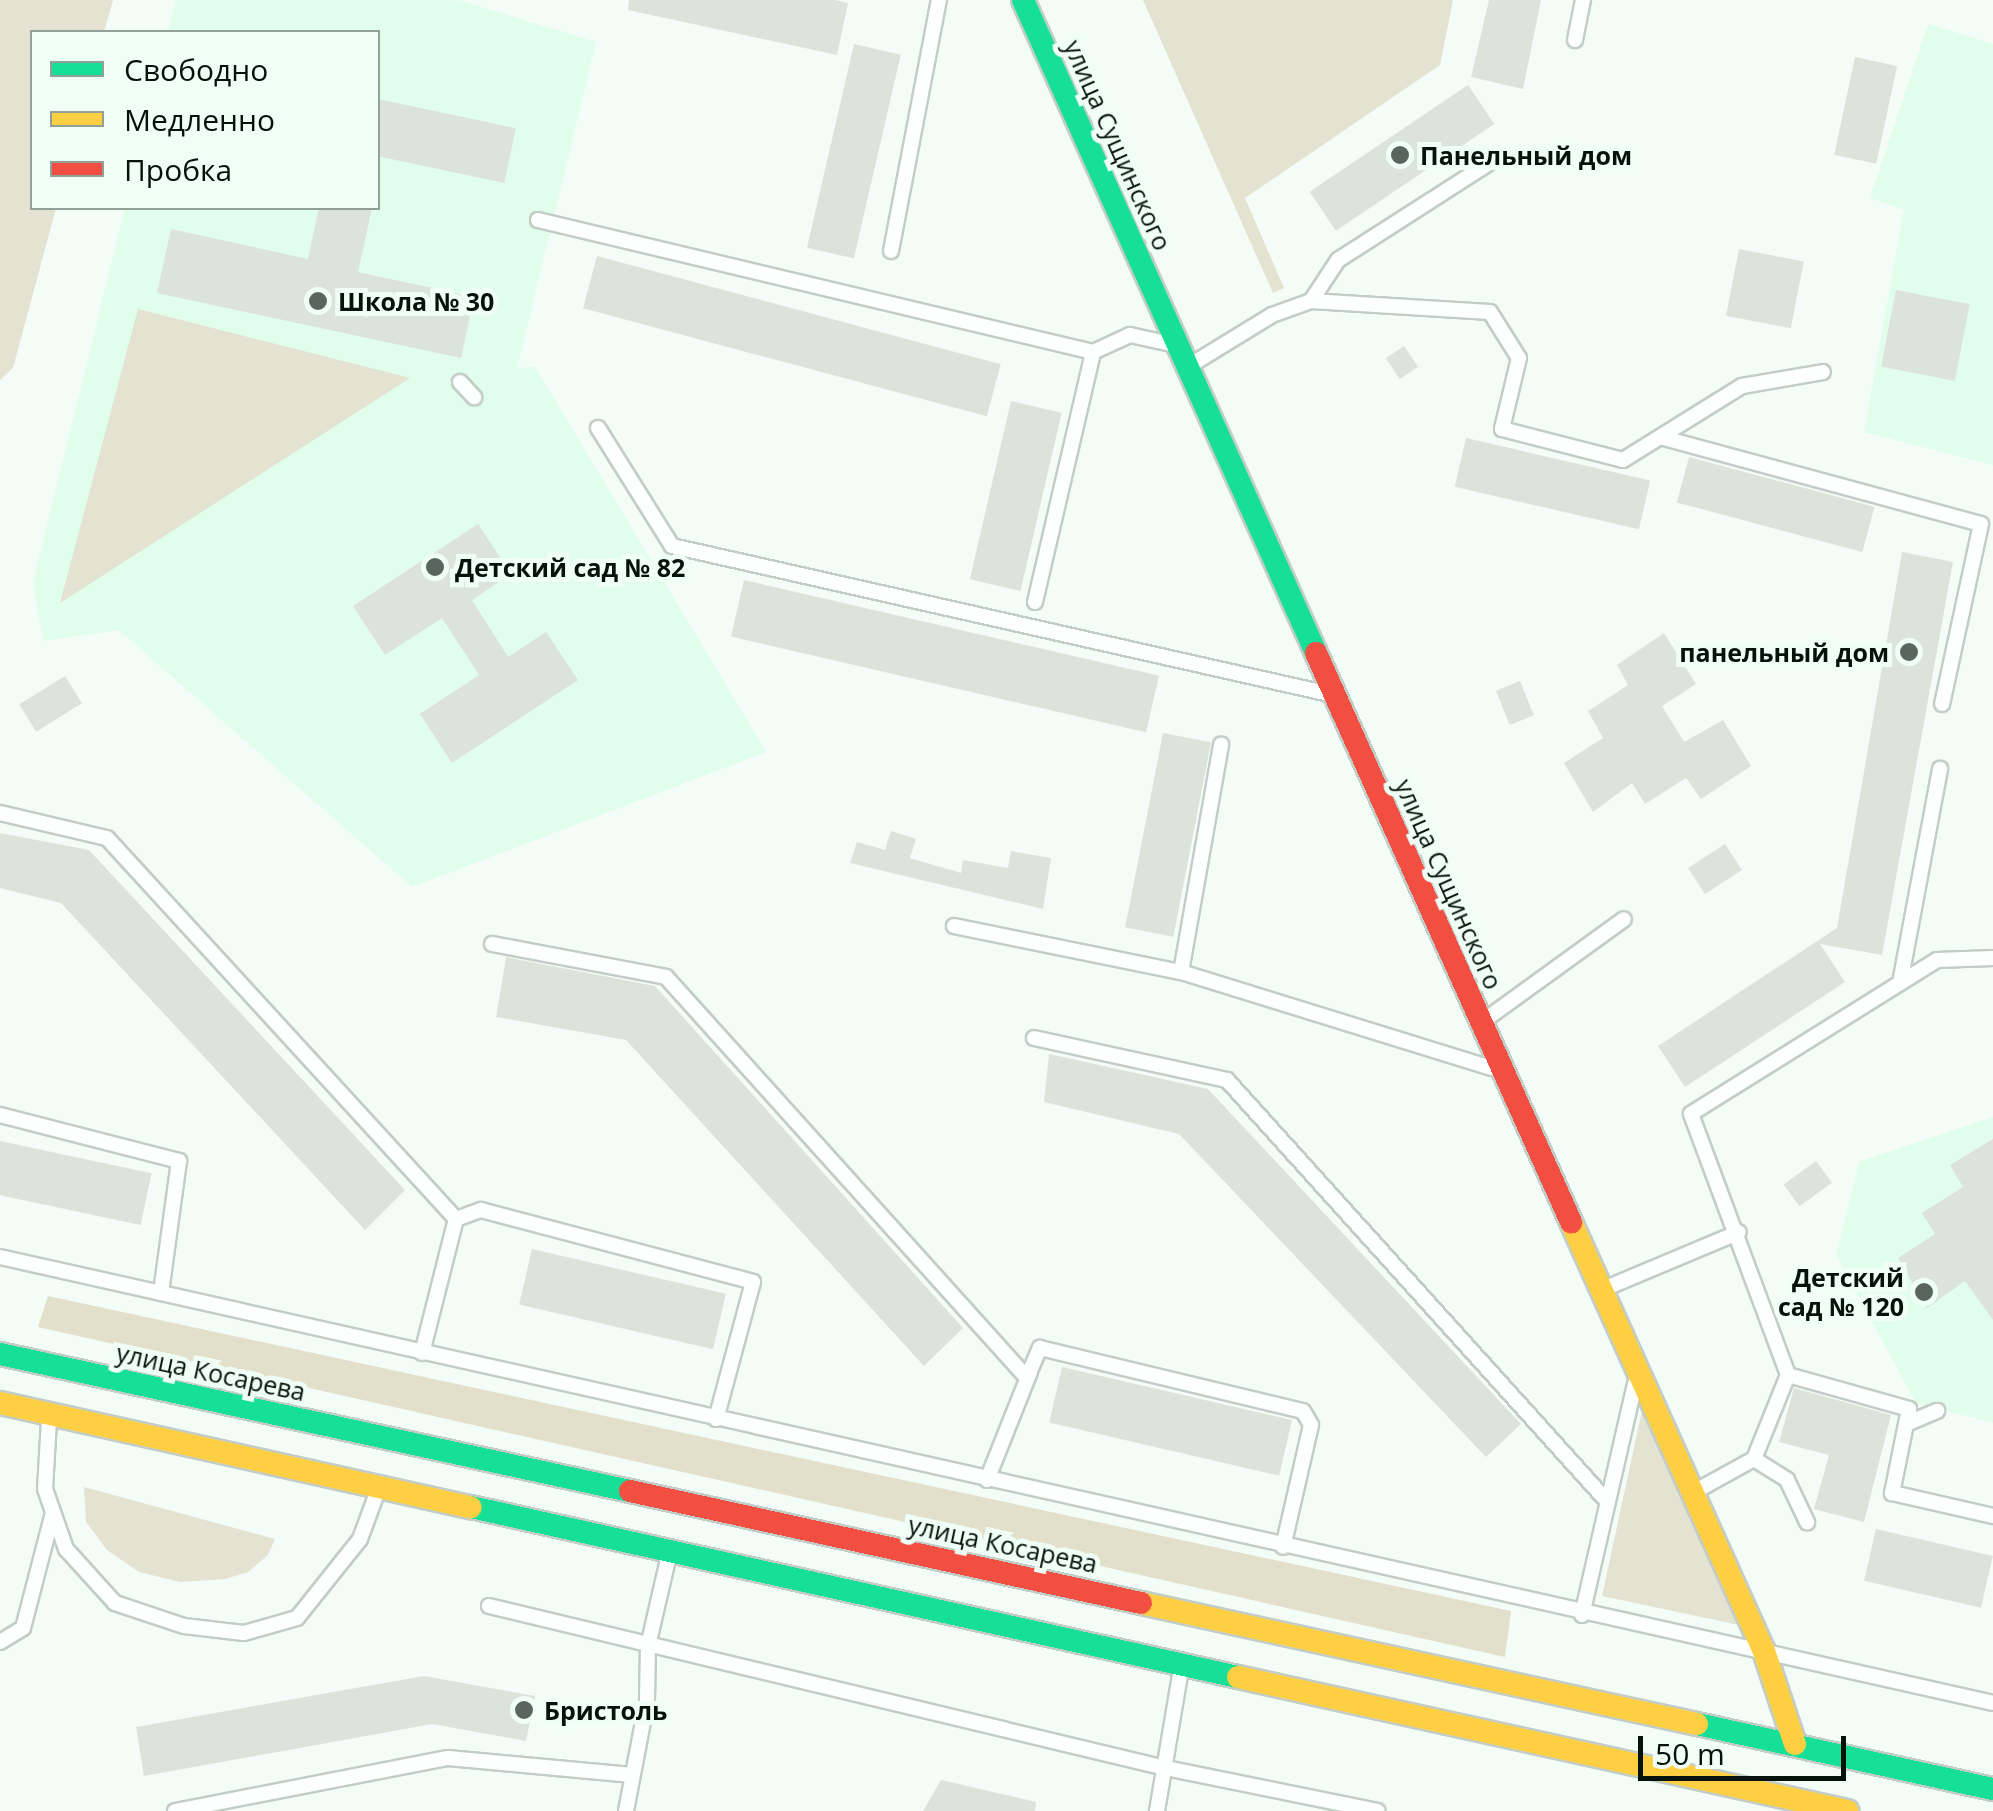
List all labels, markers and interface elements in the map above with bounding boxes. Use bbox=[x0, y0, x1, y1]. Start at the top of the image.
legend bbox=[30, 30, 380, 210]
street label: улица Сущинского bbox=[1058, 35, 1178, 255]
text: Свободно bbox=[124, 49, 268, 90]
text: Медленно bbox=[124, 99, 275, 140]
place label: Панельный дом bbox=[1420, 140, 1632, 170]
marker: Панельный дом bbox=[1389, 144, 1411, 166]
text: Пробка bbox=[124, 149, 232, 190]
place label: Школа № 30 bbox=[338, 286, 494, 316]
marker: Школа № 30 bbox=[307, 290, 329, 312]
place label: Детский сад № 82 bbox=[455, 552, 685, 582]
marker: Детский сад № 82 bbox=[424, 556, 446, 578]
place label: панельный дом bbox=[1679, 637, 1889, 667]
marker: панельный дом bbox=[1898, 641, 1920, 663]
street label: улица Сущинского bbox=[1389, 774, 1509, 994]
place label: Детский сад № 120 bbox=[1778, 1263, 1904, 1322]
marker: Детский сад № 120 bbox=[1913, 1281, 1935, 1303]
street label: улица Косарева bbox=[114, 1337, 308, 1407]
street label: улица Косарева bbox=[906, 1509, 1100, 1579]
place label: Бристоль bbox=[544, 1695, 667, 1725]
marker: Бристоль bbox=[513, 1699, 535, 1721]
scale bar bbox=[1643, 1716, 1850, 1778]
text: 50 m bbox=[1655, 1733, 1725, 1774]

